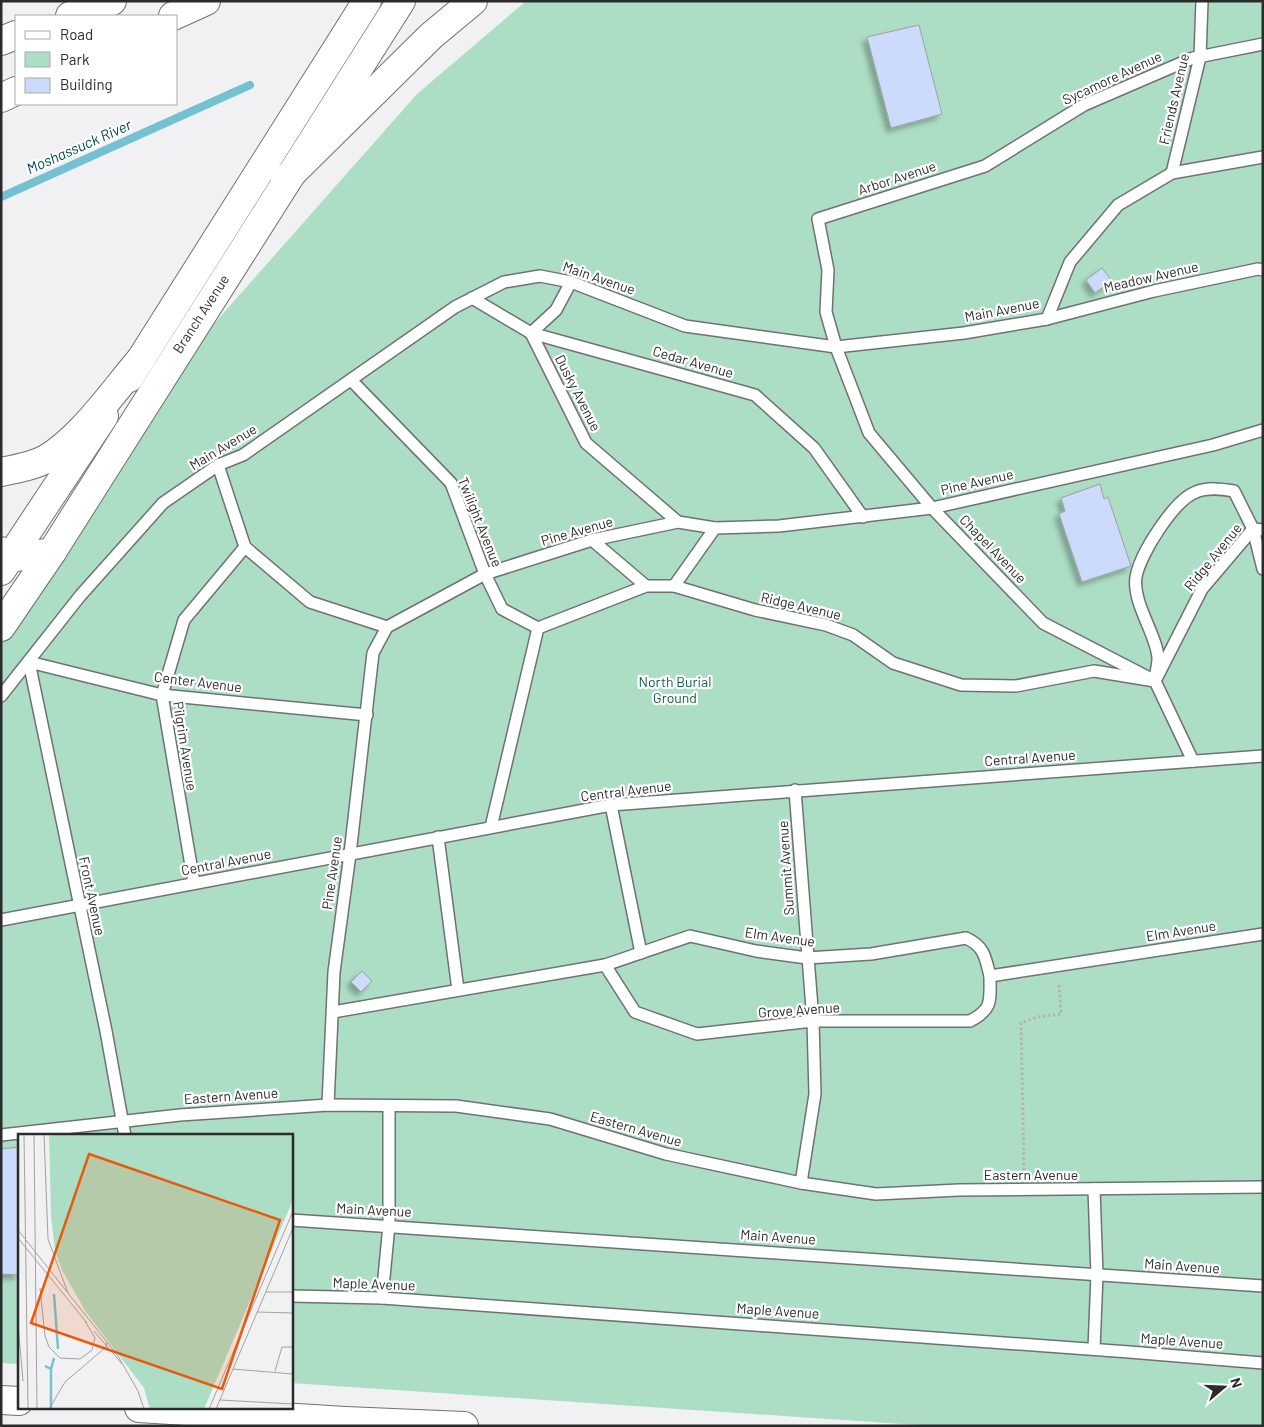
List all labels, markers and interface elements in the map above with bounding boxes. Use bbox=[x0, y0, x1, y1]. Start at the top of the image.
legend bbox=[15, 15, 178, 105]
text: Road bbox=[60, 25, 93, 43]
street label: Sycamore Avenue bbox=[1059, 47, 1164, 108]
text: Park bbox=[60, 50, 90, 68]
street label: Friends Avenue bbox=[1155, 52, 1192, 146]
text: Building bbox=[60, 75, 113, 93]
water label: Moshassuck River bbox=[23, 115, 134, 177]
street label: Arbor Avenue bbox=[856, 157, 938, 198]
street label: Main Avenue bbox=[561, 257, 638, 298]
street label: Meadow Avenue bbox=[1102, 257, 1200, 296]
street label: Branch Avenue bbox=[169, 271, 232, 356]
street label: Main Avenue bbox=[963, 294, 1041, 325]
street label: Cedar Avenue bbox=[651, 342, 735, 381]
street label: Dusky Avenue bbox=[552, 352, 605, 434]
street label: Main Avenue bbox=[186, 420, 260, 473]
street label: Pine Avenue bbox=[939, 465, 1015, 498]
street label: Twilight Avenue bbox=[455, 474, 506, 569]
street label: Chapel Avenue bbox=[956, 511, 1030, 587]
street label: Pine Avenue bbox=[539, 512, 615, 549]
street label: Ridge Avenue bbox=[1180, 519, 1245, 594]
street label: Ridge Avenue bbox=[759, 588, 843, 623]
street label: Center Avenue bbox=[153, 668, 243, 695]
park label: North Burial Ground bbox=[639, 673, 711, 706]
street label: Pilgrim Avenue bbox=[170, 700, 201, 792]
street label: Central Avenue bbox=[984, 746, 1076, 769]
street label: Central Avenue bbox=[580, 777, 672, 805]
street label: Summit Avenue bbox=[774, 820, 797, 916]
street label: Pine Avenue bbox=[318, 835, 345, 911]
street label: Central Avenue bbox=[179, 844, 272, 879]
street label: Front Avenue bbox=[76, 855, 109, 937]
street label: Elm Avenue bbox=[1145, 917, 1217, 944]
street label: Elm Avenue bbox=[744, 923, 816, 950]
street label: Grove Avenue bbox=[757, 998, 841, 1021]
street label: Eastern Avenue bbox=[183, 1084, 279, 1107]
street label: Eastern Avenue bbox=[588, 1107, 684, 1150]
inset map bbox=[18, 1134, 292, 1410]
street label: Eastern Avenue bbox=[984, 1166, 1078, 1183]
street label: Main Avenue bbox=[336, 1199, 412, 1220]
street label: Main Avenue bbox=[740, 1225, 816, 1248]
street label: Main Avenue bbox=[1144, 1254, 1220, 1277]
street label: Maple Avenue bbox=[332, 1274, 416, 1293]
street label: Maple Avenue bbox=[736, 1299, 820, 1322]
street label: Maple Avenue bbox=[1140, 1329, 1224, 1352]
north arrow bbox=[1199, 1362, 1249, 1412]
text: N bbox=[1227, 1375, 1246, 1390]

